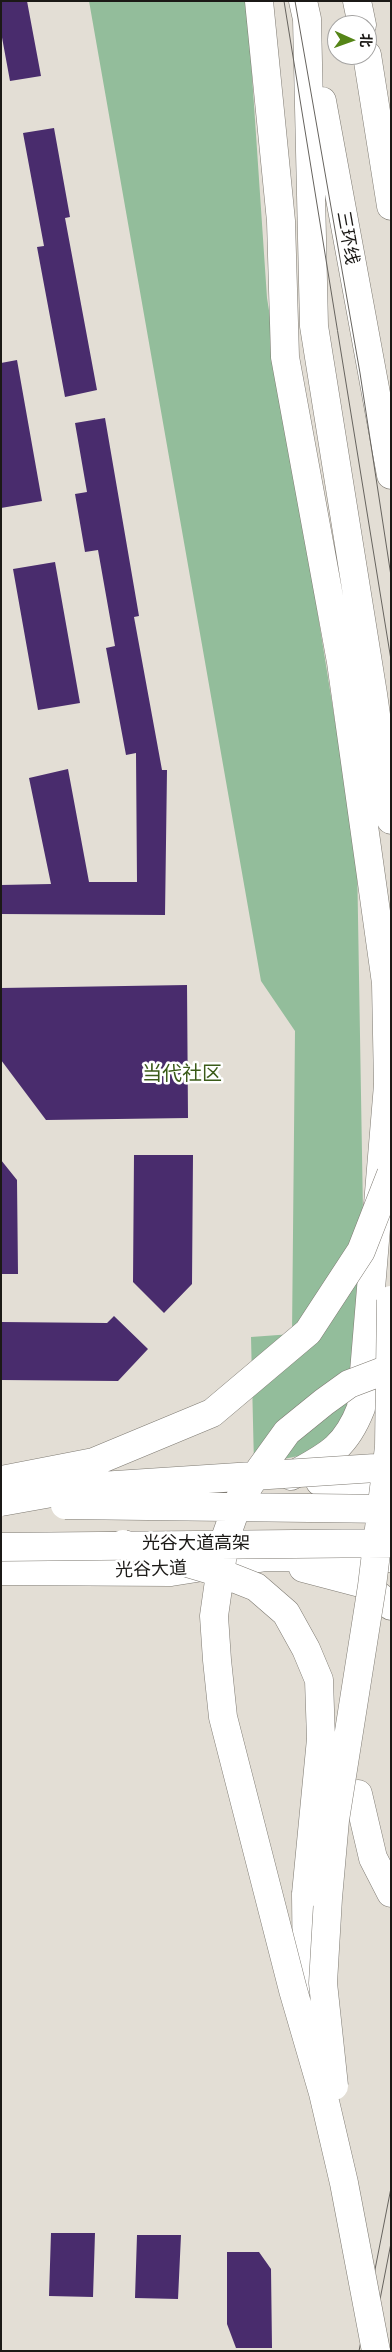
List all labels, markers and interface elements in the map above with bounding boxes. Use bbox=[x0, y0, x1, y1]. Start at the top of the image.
north arrow bbox=[327, 15, 377, 65]
text: 北 bbox=[358, 33, 374, 48]
street label: 三环线 bbox=[332, 210, 362, 266]
district label: 当代社区 bbox=[142, 1062, 222, 1086]
street label: 光谷大道高架 bbox=[142, 1533, 250, 1555]
street label: 光谷大道 bbox=[115, 1558, 187, 1582]

